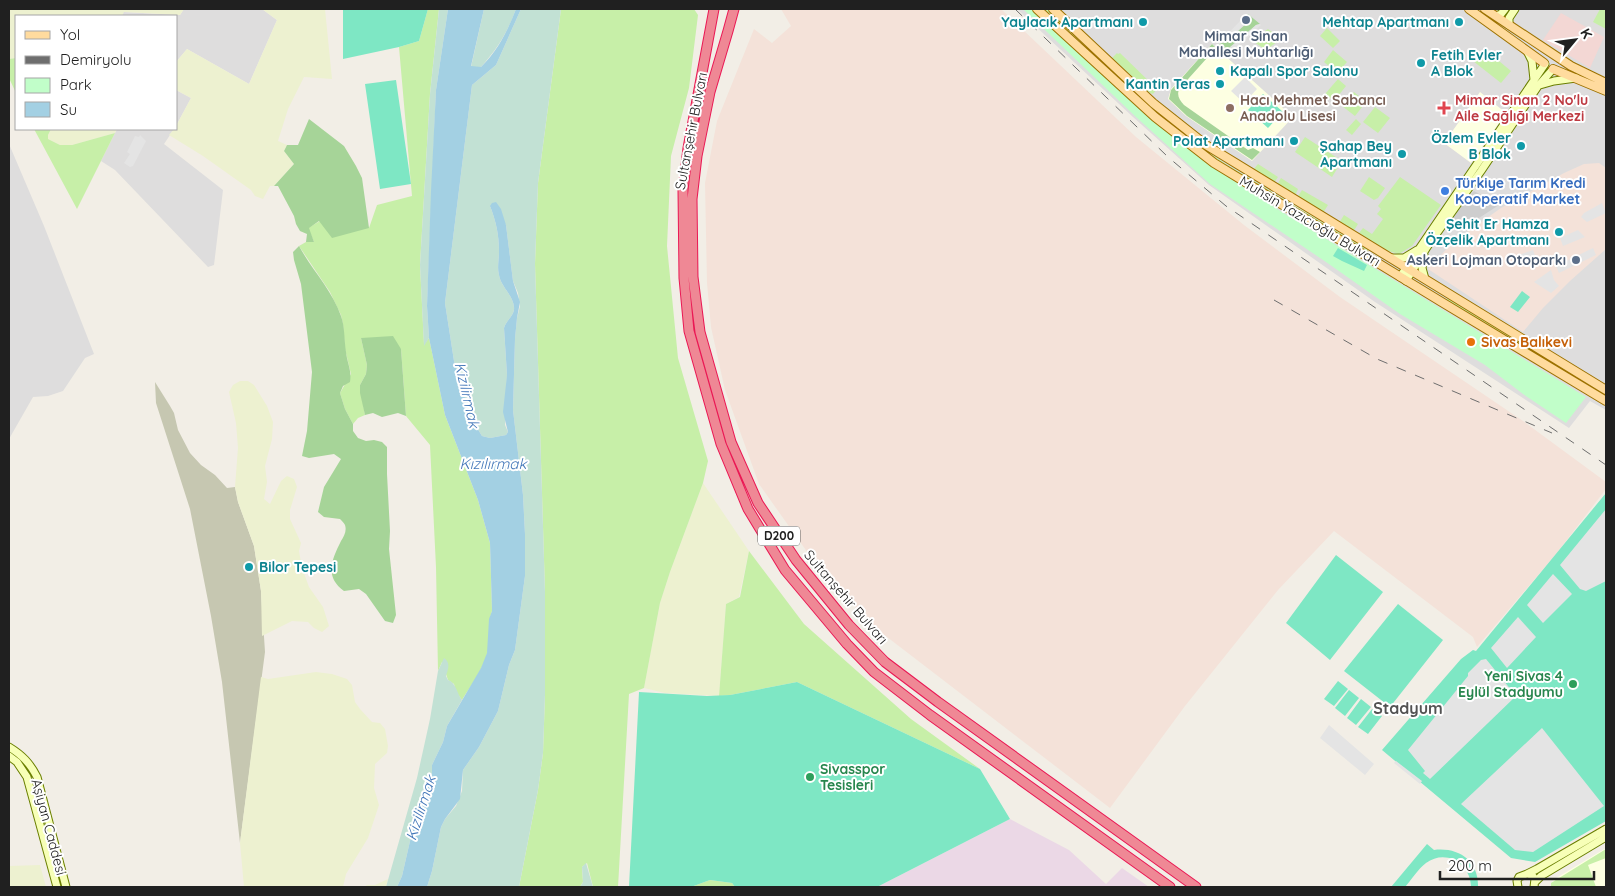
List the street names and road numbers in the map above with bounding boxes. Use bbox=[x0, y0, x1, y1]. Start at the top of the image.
street label: Sultanşehir Bulvarı bbox=[671, 71, 711, 191]
street label: Muhsin Yazıcıoğlu Bulvarı bbox=[1236, 172, 1384, 270]
road number: D200 bbox=[758, 526, 800, 546]
street label: Sultanşehir Bulvarı bbox=[800, 546, 892, 648]
street label: Aşiyan Caddesi bbox=[27, 777, 71, 877]

